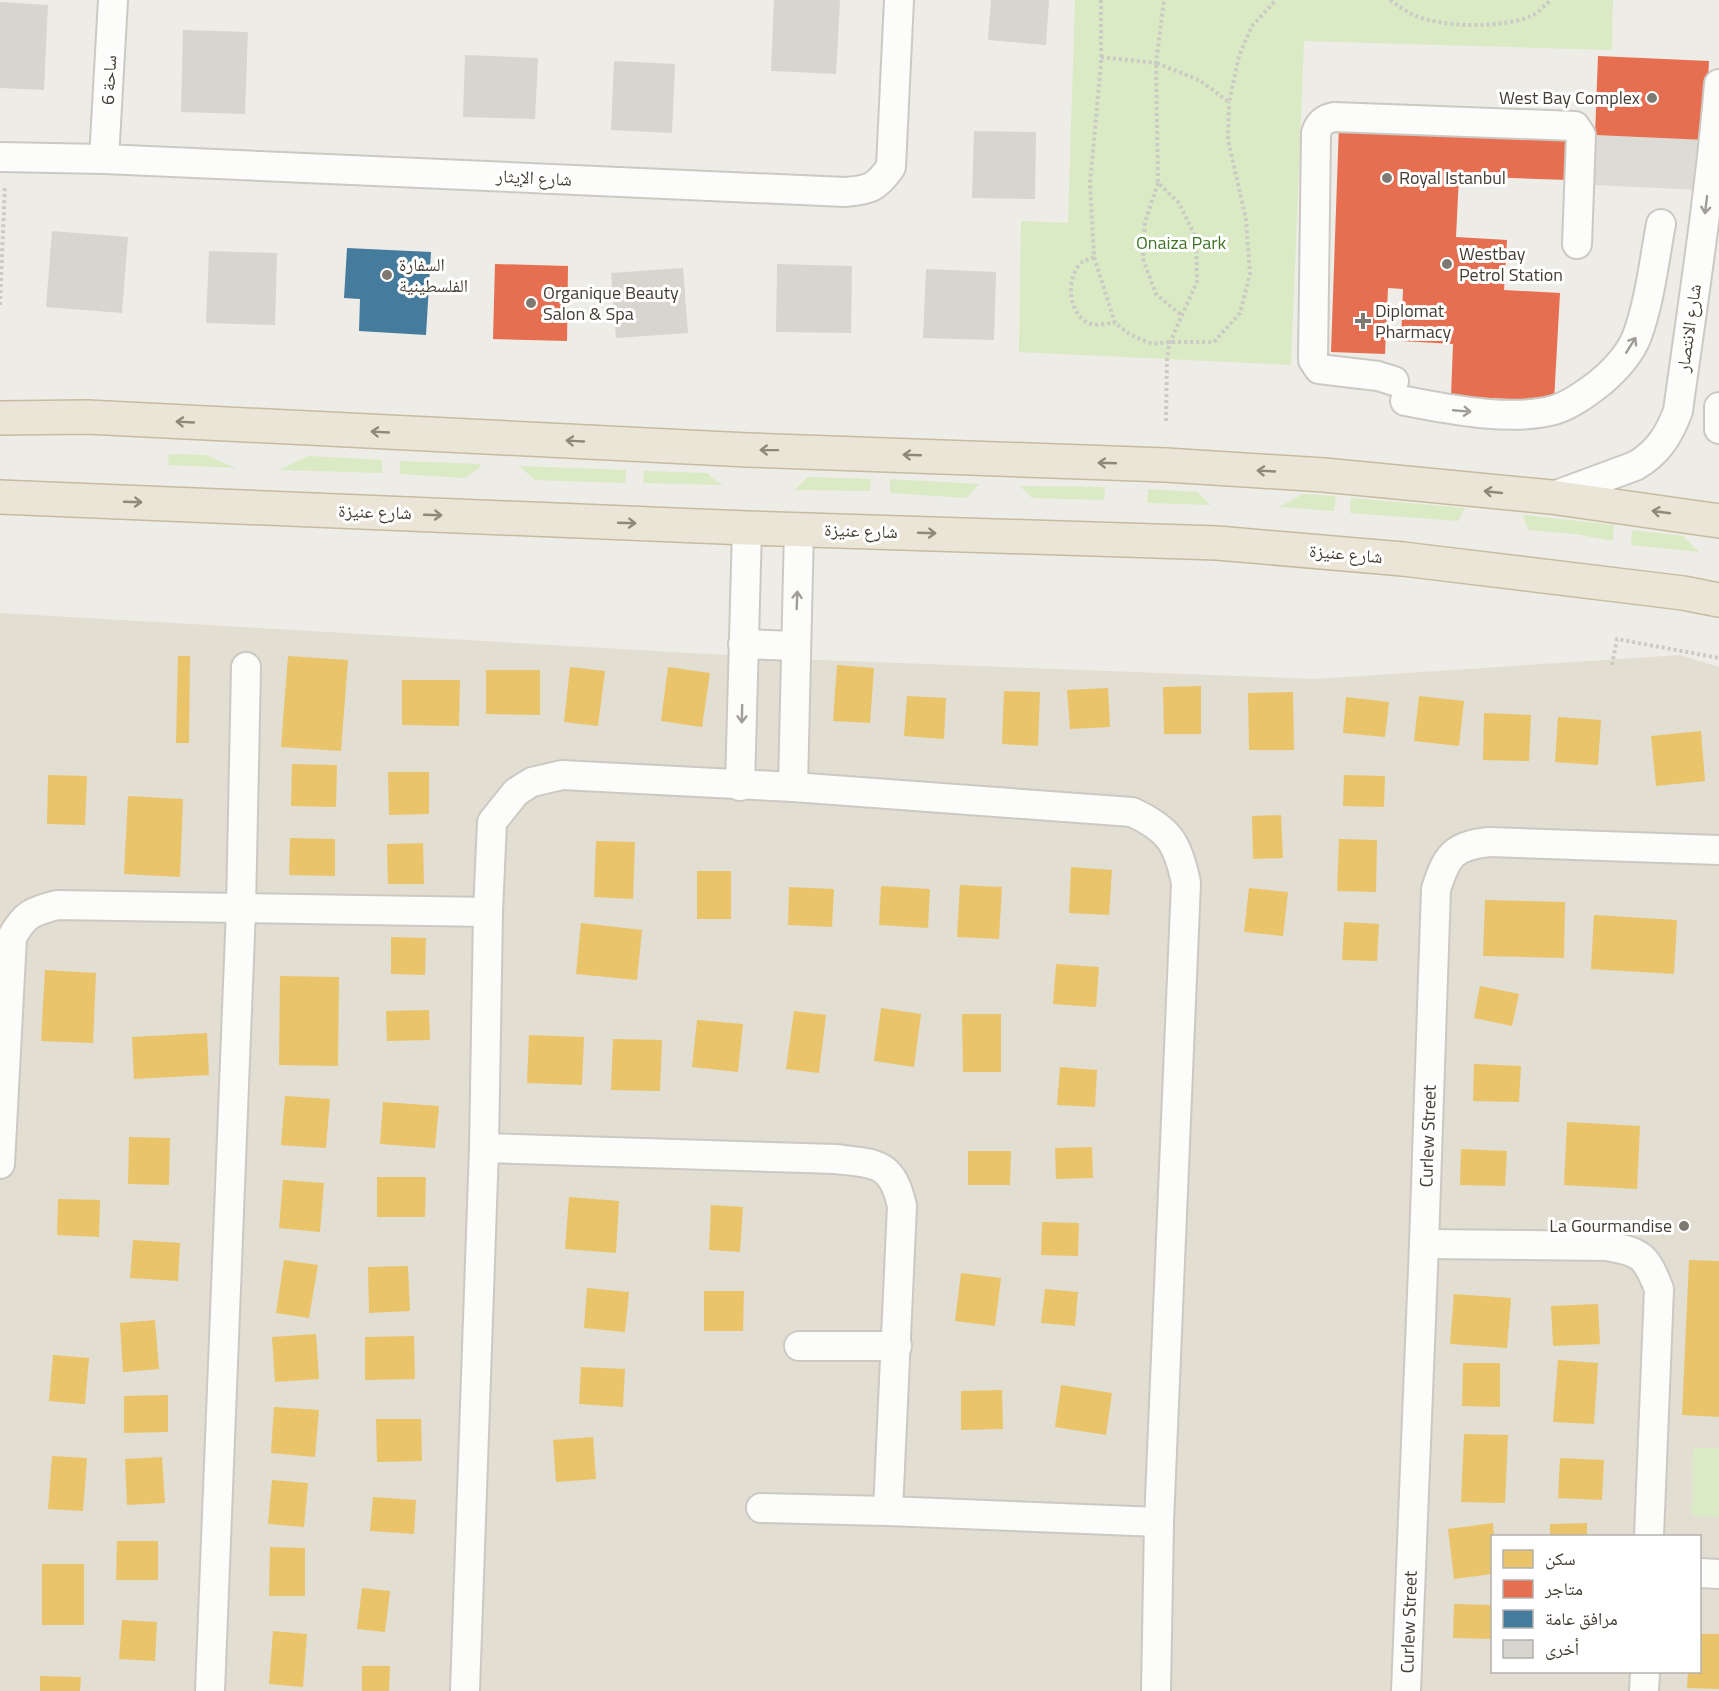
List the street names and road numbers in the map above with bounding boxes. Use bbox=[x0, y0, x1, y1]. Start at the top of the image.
street label: ساحة 6 bbox=[94, 54, 123, 106]
street label: شارع الإيثار bbox=[494, 162, 573, 193]
street label: شارع الانتصار bbox=[1669, 282, 1708, 375]
street label: شارع عنيزة bbox=[338, 497, 412, 526]
street label: شارع عنيزة bbox=[824, 516, 898, 545]
street label: شارع عنيزة bbox=[1308, 537, 1384, 570]
street label: Curlew Street bbox=[1412, 1084, 1443, 1188]
street label: Curlew Street bbox=[1393, 1570, 1424, 1674]

